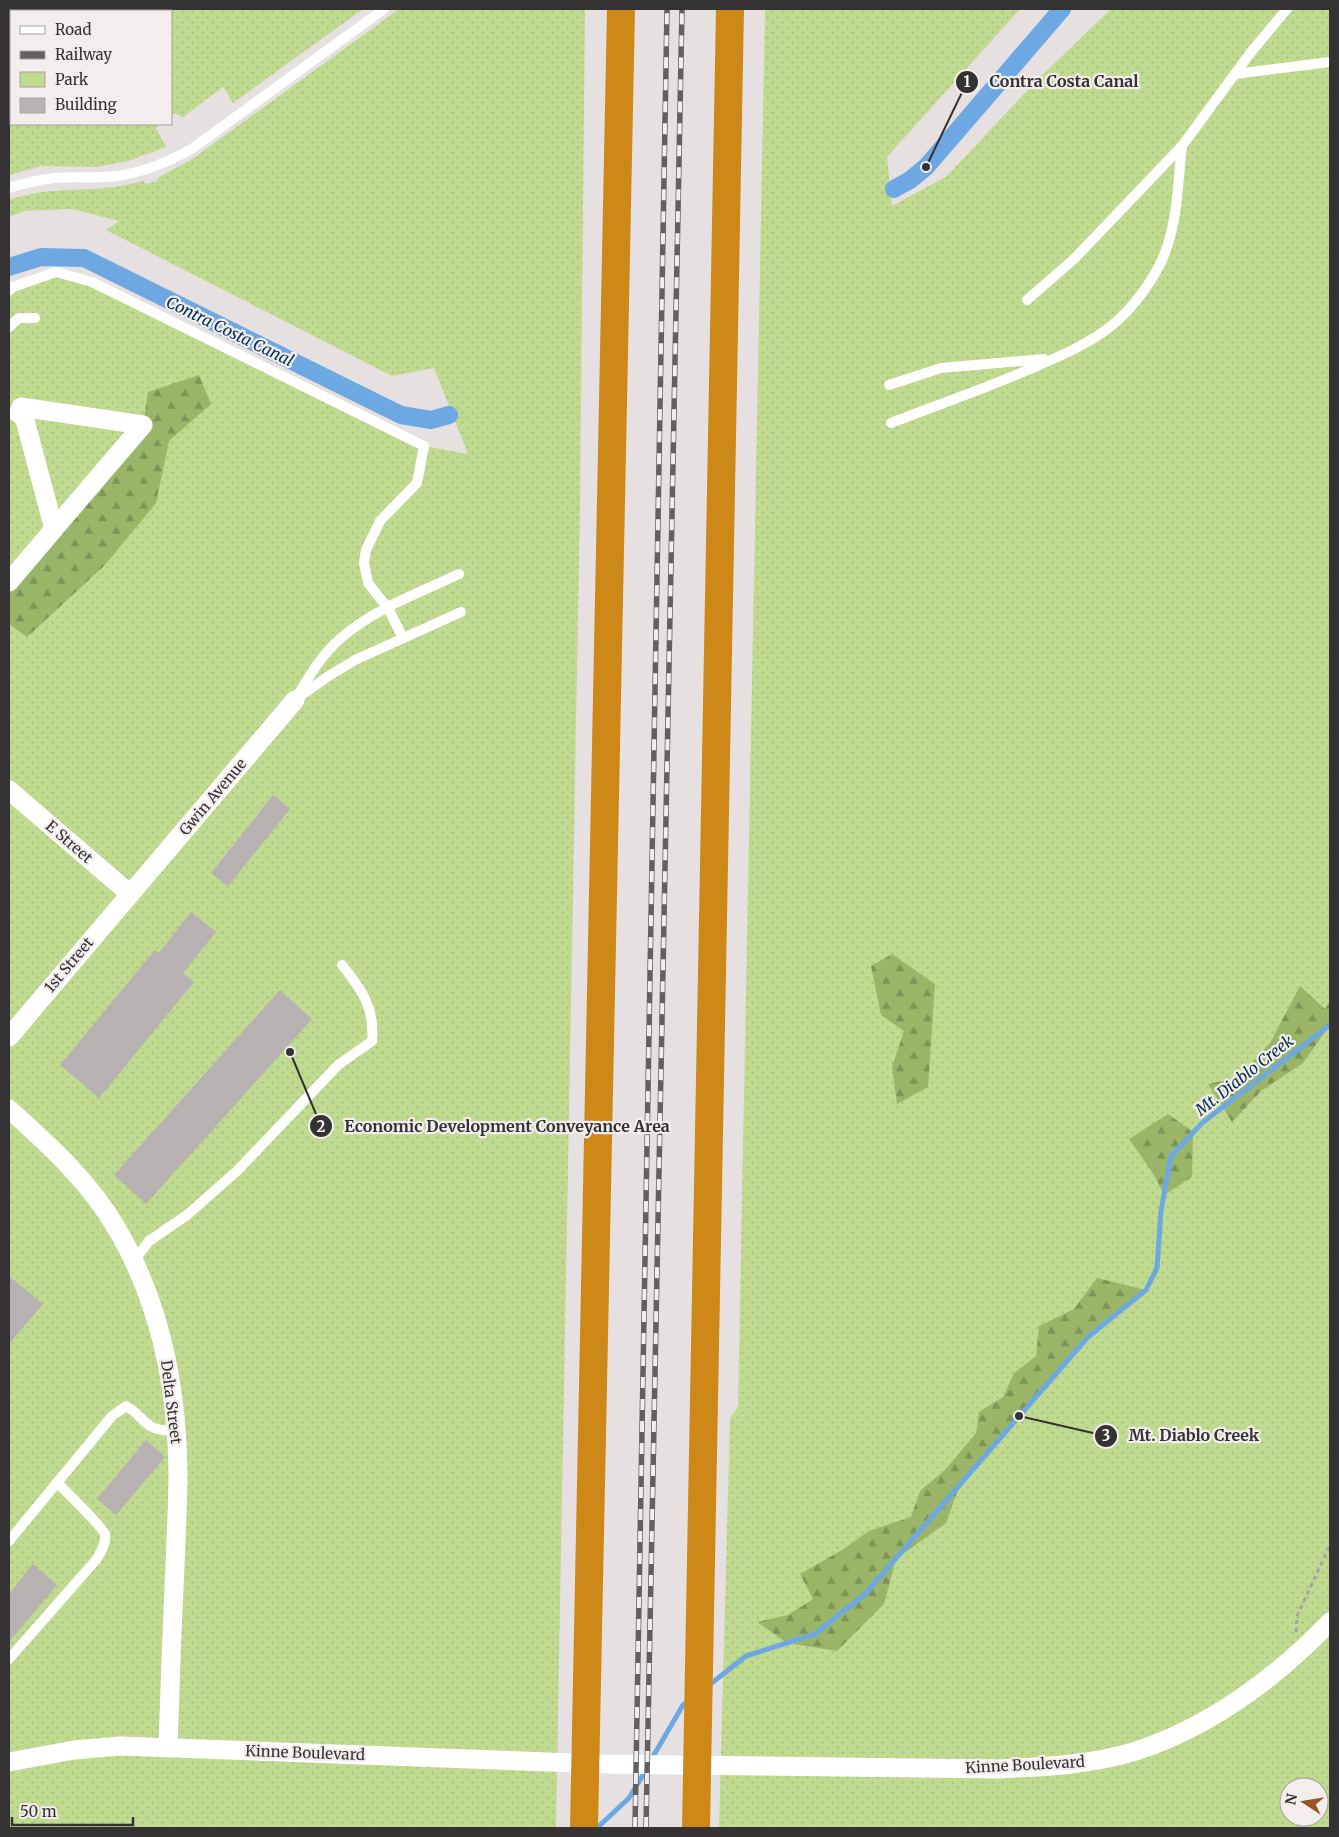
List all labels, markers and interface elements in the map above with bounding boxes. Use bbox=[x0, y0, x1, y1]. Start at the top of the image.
legend bbox=[10, 10, 172, 125]
text: Road bbox=[55, 20, 91, 39]
text: Railway bbox=[55, 45, 112, 64]
callout: Contra Costa Canal bbox=[954, 66, 1148, 97]
text: Park bbox=[55, 70, 89, 89]
text: Contra Costa Canal bbox=[990, 71, 1138, 91]
text: 1 bbox=[964, 72, 971, 91]
text: Building bbox=[55, 95, 117, 114]
water label: Contra Costa Canal bbox=[163, 292, 297, 371]
street label: Gwin Avenue bbox=[175, 754, 250, 839]
street label: E Street bbox=[42, 816, 97, 867]
street label: 1st Street bbox=[40, 933, 97, 996]
water label: Mt. Diablo Creek bbox=[1190, 1030, 1297, 1120]
callout: Economic Development Conveyance Area bbox=[309, 1111, 680, 1142]
text: Economic Development Conveyance Area bbox=[344, 1116, 670, 1136]
text: 2 bbox=[317, 1117, 326, 1136]
street label: Delta Street bbox=[157, 1359, 186, 1445]
callout: Mt. Diablo Creek bbox=[1093, 1420, 1269, 1451]
text: Mt. Diablo Creek bbox=[1129, 1425, 1260, 1445]
text: 3 bbox=[1102, 1426, 1110, 1445]
street label: Kinne Boulevard bbox=[245, 1741, 365, 1764]
street label: Kinne Boulevard bbox=[965, 1752, 1085, 1777]
north arrow bbox=[1279, 1777, 1329, 1827]
text: N bbox=[1281, 1792, 1301, 1807]
scale bar bbox=[12, 1794, 134, 1826]
text: 50 m bbox=[20, 1802, 57, 1821]

